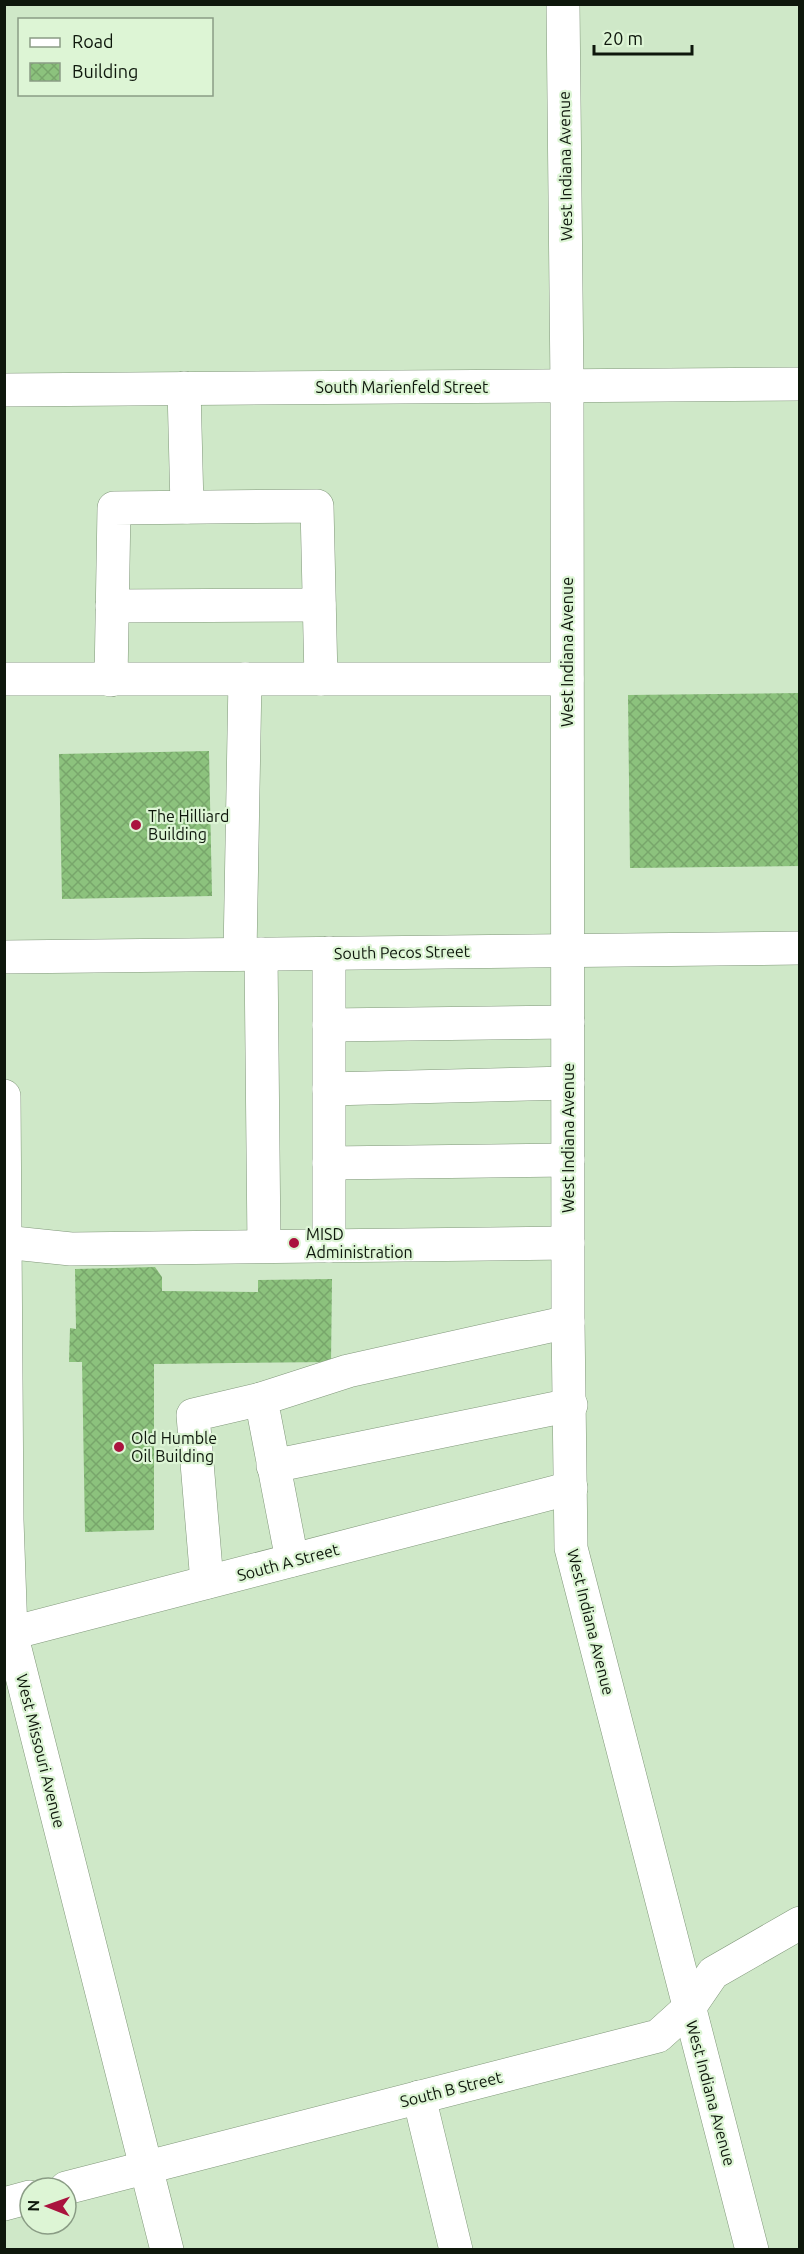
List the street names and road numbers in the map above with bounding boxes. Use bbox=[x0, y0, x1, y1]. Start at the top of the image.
street label: West Indiana Avenue bbox=[555, 91, 575, 241]
street label: South Marienfeld Street bbox=[316, 378, 489, 396]
street label: West Indiana Avenue bbox=[558, 577, 576, 727]
street label: South Pecos Street bbox=[334, 942, 471, 962]
street label: West Indiana Avenue bbox=[559, 1063, 577, 1213]
street label: South A Street bbox=[235, 1540, 342, 1584]
street label: West Indiana Avenue bbox=[564, 1547, 618, 1697]
street label: West Missouri Avenue bbox=[13, 1672, 69, 1830]
street label: West Indiana Avenue bbox=[683, 2018, 739, 2168]
street label: South B Street bbox=[398, 2067, 505, 2110]

